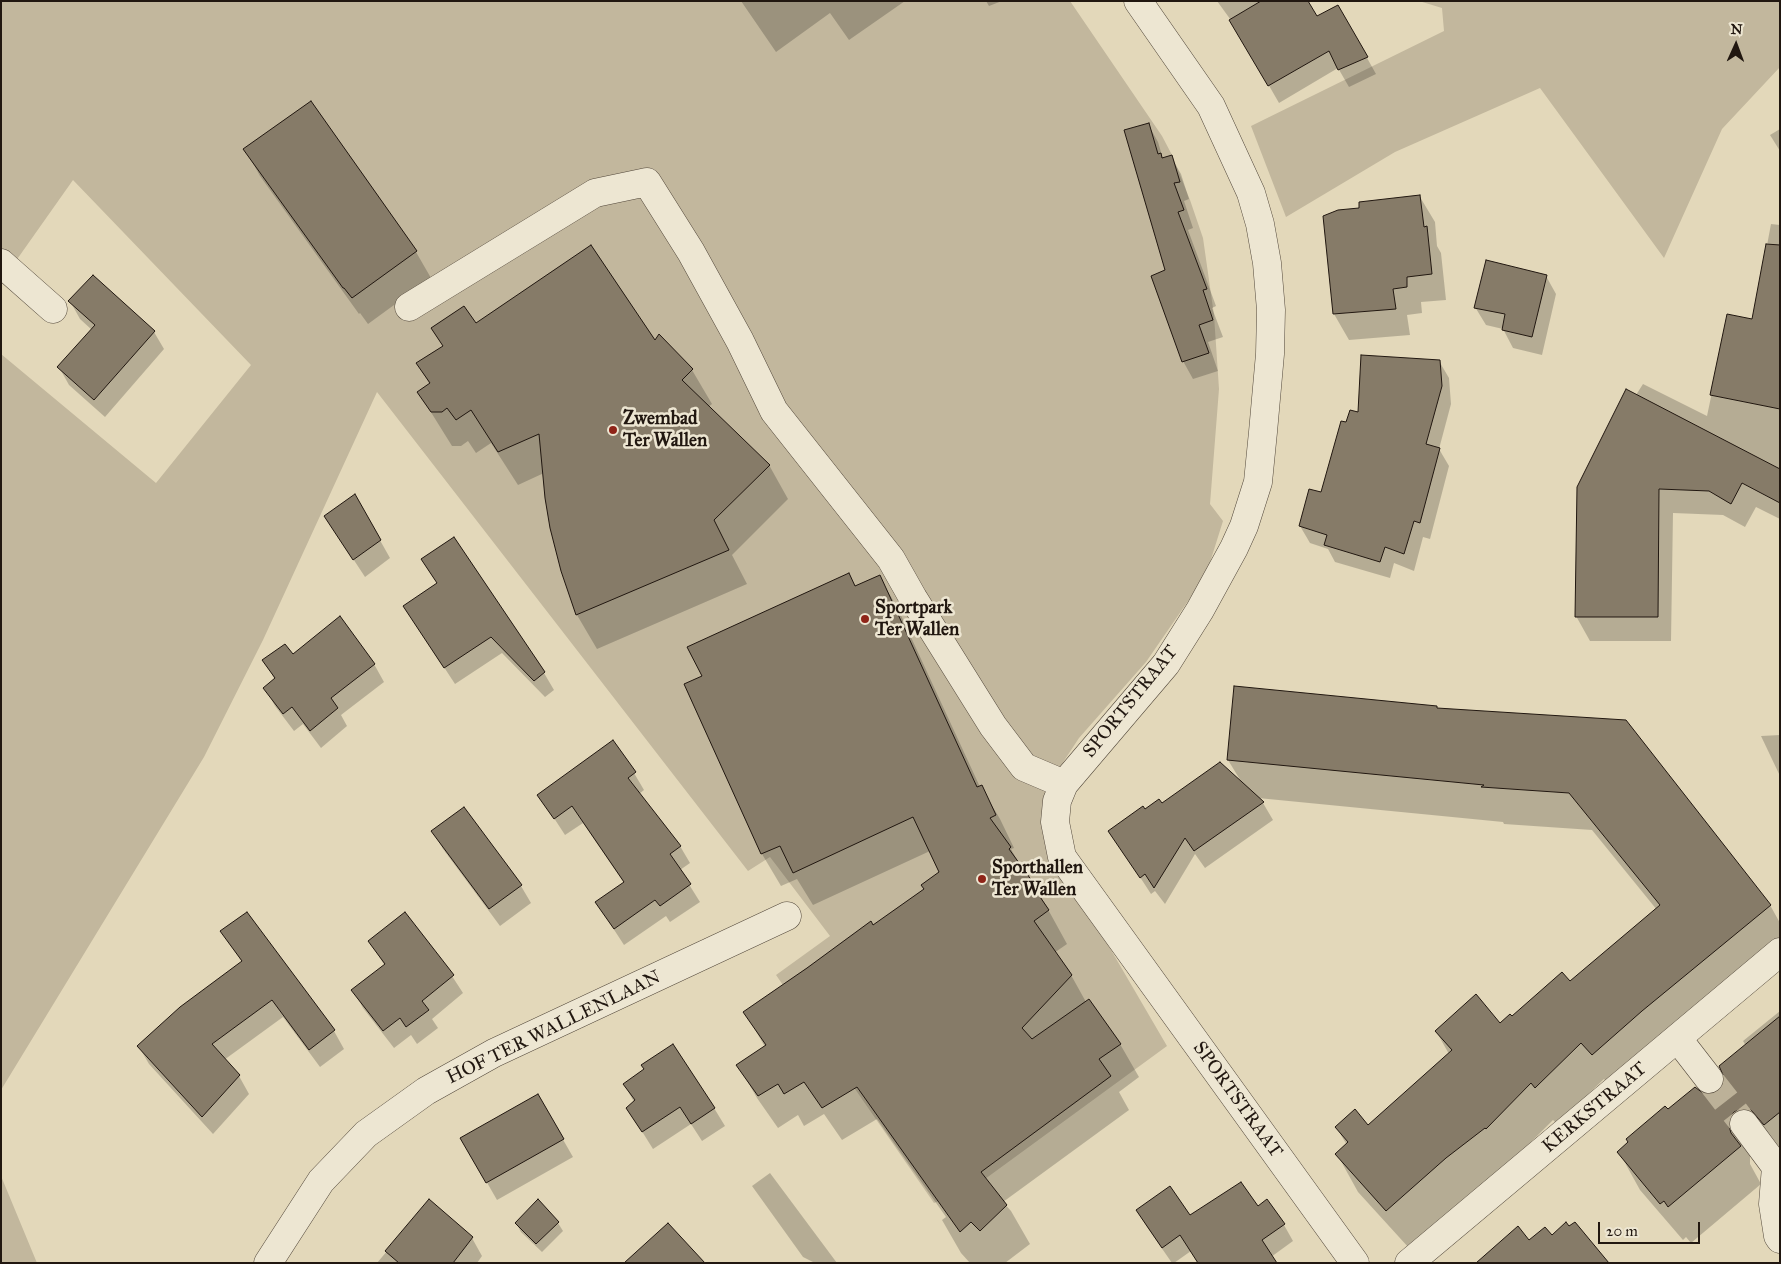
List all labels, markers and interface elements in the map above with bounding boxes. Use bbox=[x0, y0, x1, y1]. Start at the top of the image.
north arrow bbox=[1711, 20, 1761, 70]
text: N bbox=[1730, 21, 1743, 38]
place label: Zwembad Ter Wallen bbox=[623, 408, 707, 452]
marker: Zwembad Ter Wallen bbox=[607, 424, 619, 436]
place label: Sportpark Ter Wallen bbox=[875, 597, 959, 641]
marker: Sportpark Ter Wallen bbox=[859, 613, 871, 625]
street label: SPORTSTRAAT bbox=[1079, 641, 1183, 763]
place label: Sporthallen Ter Wallen bbox=[992, 857, 1083, 901]
marker: Sporthallen Ter Wallen bbox=[976, 873, 988, 885]
street label: HOF TER WALLENLAAN bbox=[443, 966, 665, 1090]
street label: SPORTSTRAAT bbox=[1187, 1038, 1287, 1162]
street label: KERKSTRAAT bbox=[1538, 1058, 1652, 1158]
scale bar bbox=[1601, 1212, 1704, 1244]
text: 20 m bbox=[1606, 1222, 1638, 1240]

